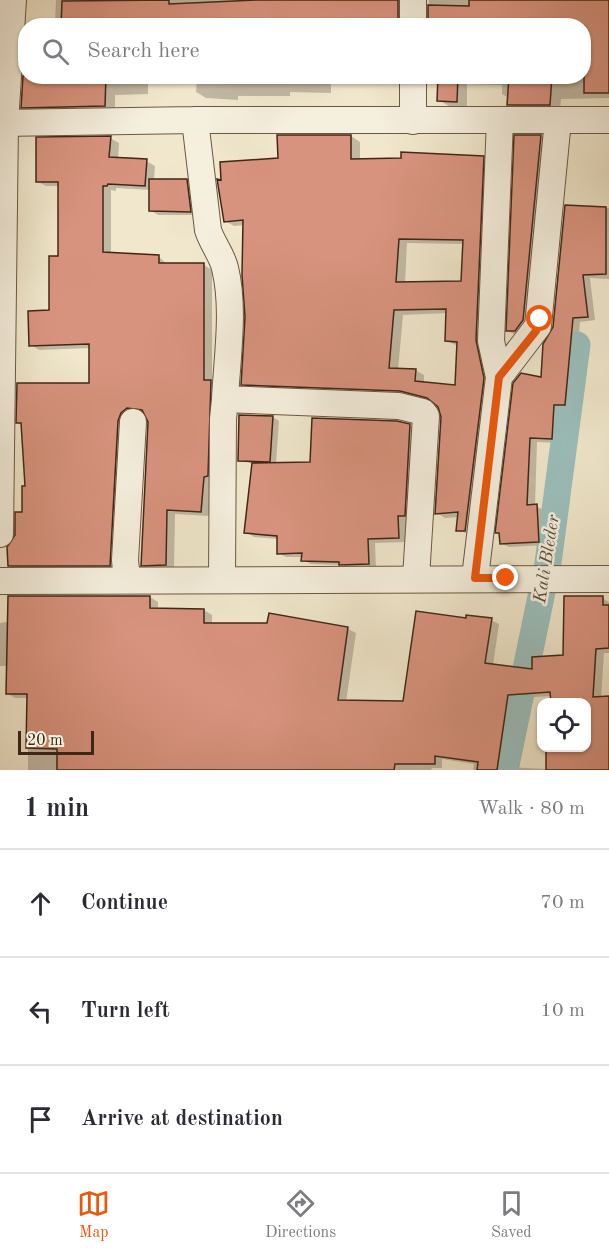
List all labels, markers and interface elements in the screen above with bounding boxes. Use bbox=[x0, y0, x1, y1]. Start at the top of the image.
search box bbox=[18, 18, 591, 84]
icon: search bbox=[39, 35, 72, 68]
text: Search here bbox=[87, 40, 200, 62]
route start bbox=[526, 305, 552, 331]
water label: Kali Bleder bbox=[531, 512, 563, 605]
route end bbox=[492, 564, 518, 590]
map controls bbox=[537, 698, 591, 752]
button: locate bbox=[537, 698, 591, 752]
scale bar bbox=[18, 728, 94, 756]
text: 20 m bbox=[27, 733, 63, 749]
text: 1 min bbox=[24, 796, 89, 822]
text: Walk · 80 m bbox=[478, 799, 585, 819]
icon: ahead bbox=[24, 887, 57, 920]
text: Continue bbox=[81, 892, 168, 914]
text: 70 m bbox=[540, 893, 585, 913]
icon: left bbox=[24, 995, 57, 1028]
text: Turn left bbox=[81, 1000, 170, 1022]
text: 10 m bbox=[540, 1001, 585, 1021]
icon: arrive bbox=[24, 1103, 57, 1136]
text: Arrive at destination bbox=[81, 1108, 283, 1130]
tab: Map bbox=[77, 1187, 110, 1243]
tab: Directions bbox=[265, 1187, 336, 1243]
tab: Saved bbox=[491, 1187, 532, 1243]

